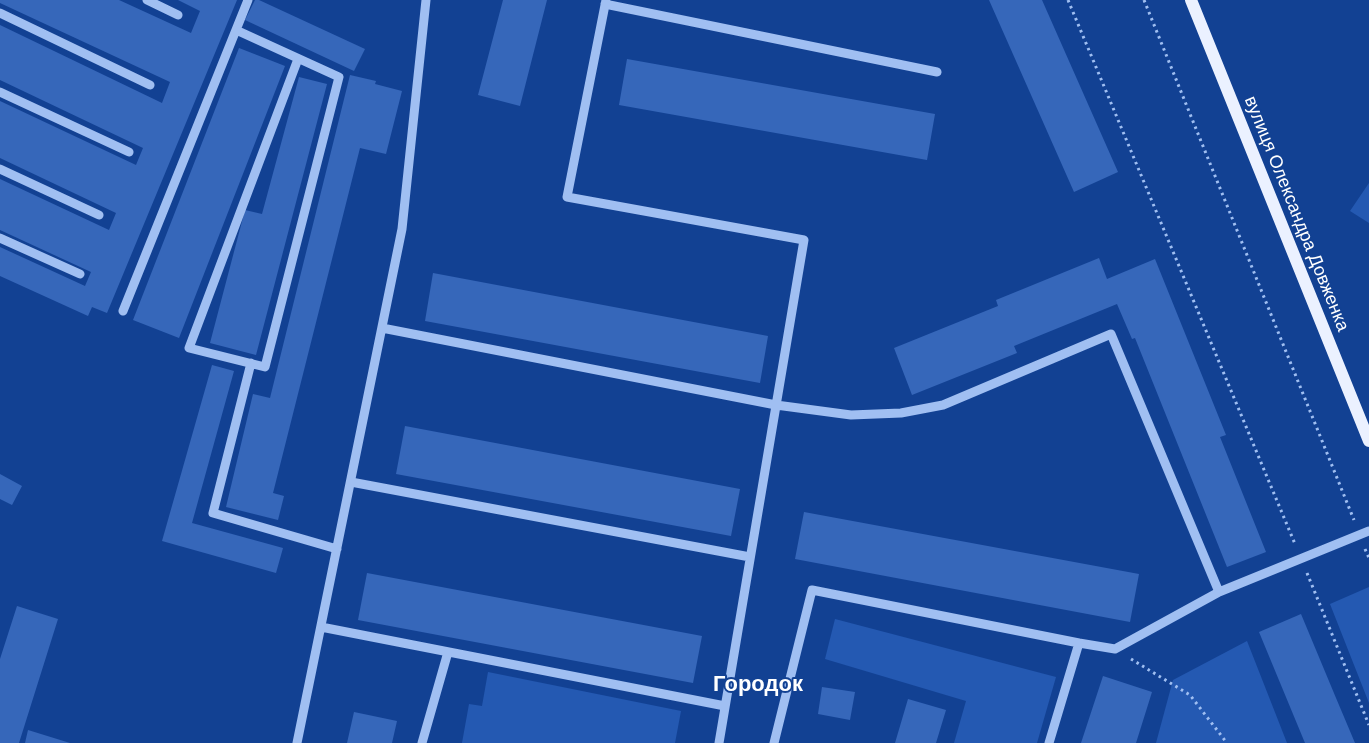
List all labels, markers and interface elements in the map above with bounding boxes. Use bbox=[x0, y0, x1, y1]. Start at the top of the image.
street label: вулиця Олександра Довженка bbox=[1239, 93, 1353, 335]
district label: Городок bbox=[713, 672, 803, 698]

